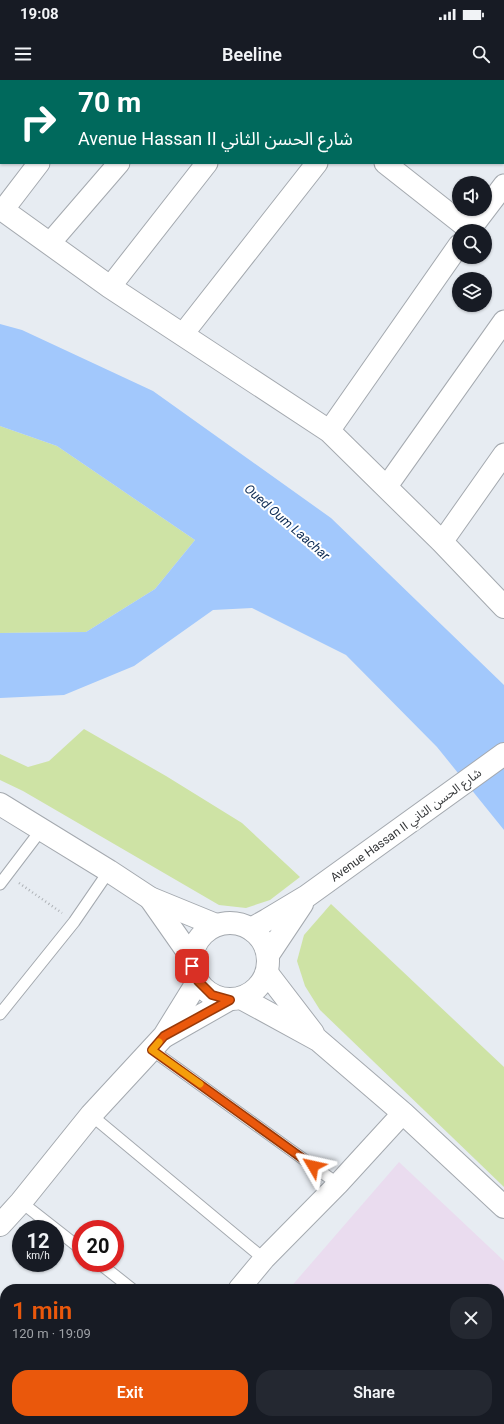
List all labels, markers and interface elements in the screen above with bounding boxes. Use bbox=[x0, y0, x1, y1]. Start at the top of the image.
text: 19:08 bbox=[20, 5, 59, 23]
icon: menu bbox=[12, 43, 34, 65]
icon: search bbox=[470, 43, 492, 65]
text: Beeline bbox=[222, 44, 282, 65]
text: 70 m bbox=[78, 86, 141, 119]
icon: right bbox=[12, 96, 64, 148]
text: Avenue Hassan II شارع الحسن الثاني bbox=[78, 128, 353, 149]
map controls bbox=[452, 176, 492, 312]
button: sound bbox=[452, 176, 492, 216]
button: search bbox=[452, 224, 492, 264]
button: layers bbox=[452, 272, 492, 312]
water label: Oued Oum Laachar bbox=[241, 481, 333, 563]
street label: Avenue Hassan II شارع الحسن الثاني bbox=[328, 765, 486, 887]
pin bbox=[175, 949, 209, 983]
icon: arrive bbox=[181, 955, 203, 977]
position arrow bbox=[292, 1145, 334, 1187]
speed limit sign: 20 bbox=[72, 1220, 124, 1272]
text: 12 bbox=[27, 1229, 49, 1253]
text: km/h bbox=[26, 1250, 50, 1261]
text: 1 min bbox=[12, 1297, 72, 1325]
button: close bbox=[450, 1297, 492, 1339]
text: 120 m · 19:09 bbox=[12, 1326, 91, 1341]
button: Exit bbox=[12, 1370, 248, 1416]
button: Share bbox=[256, 1370, 492, 1416]

